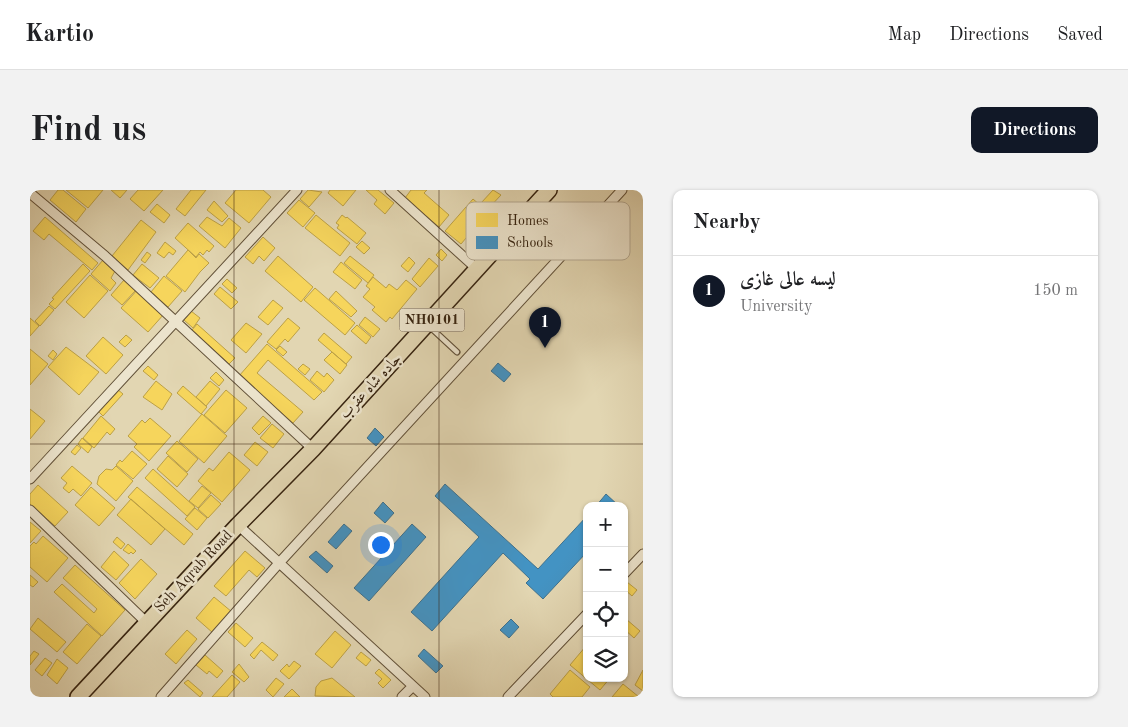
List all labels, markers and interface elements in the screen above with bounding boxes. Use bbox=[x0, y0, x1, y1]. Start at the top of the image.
text: Kartio bbox=[25, 23, 94, 47]
text: Map bbox=[888, 26, 921, 44]
text: Directions bbox=[949, 26, 1029, 44]
text: Saved bbox=[1057, 26, 1103, 44]
button: Directions bbox=[971, 107, 1098, 153]
text: Find us bbox=[30, 113, 146, 148]
legend bbox=[466, 202, 630, 260]
text: Nearby bbox=[693, 212, 761, 233]
text: Homes bbox=[507, 214, 549, 228]
text: Schools bbox=[507, 236, 553, 250]
text: لیسه عالی غازی bbox=[740, 271, 836, 290]
text: 1 bbox=[704, 283, 714, 299]
text: 150 m bbox=[1033, 283, 1078, 299]
text: University bbox=[740, 299, 812, 315]
pin: 1 bbox=[529, 307, 561, 348]
road number: NH0101 bbox=[400, 308, 464, 332]
street label: جاده شاه عقرب bbox=[337, 352, 405, 423]
map controls bbox=[583, 502, 628, 682]
button: + bbox=[583, 502, 628, 547]
street label: Seh Aqrab Road bbox=[152, 528, 236, 616]
your location bbox=[368, 532, 394, 558]
button: − bbox=[583, 547, 628, 592]
button: locate bbox=[583, 592, 628, 637]
button: layers bbox=[583, 637, 628, 682]

